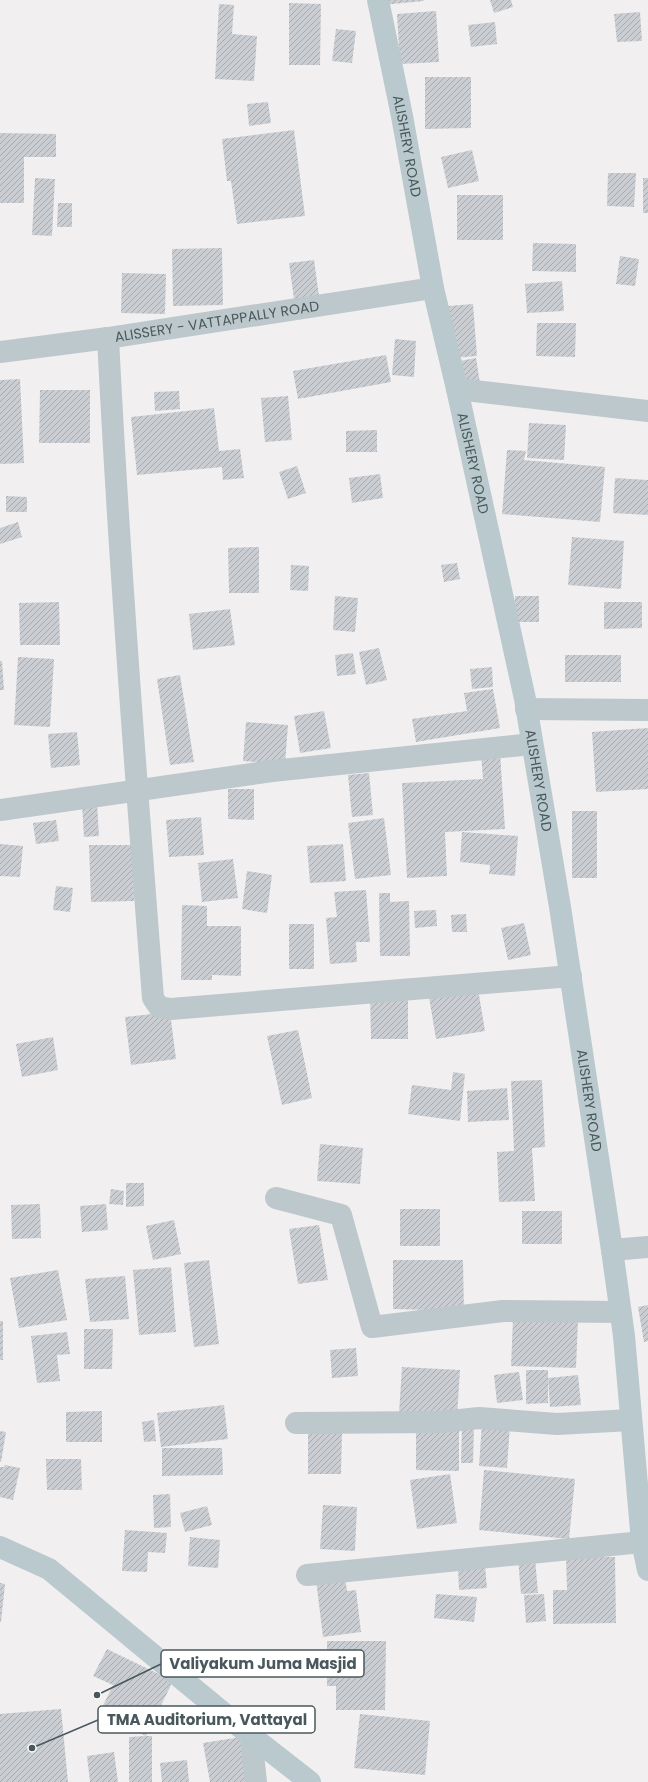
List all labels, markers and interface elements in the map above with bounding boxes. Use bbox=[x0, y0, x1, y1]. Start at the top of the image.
street label: ALISHERY ROAD bbox=[388, 93, 426, 199]
street label: ALISSERY - VATTAPPALLY ROAD bbox=[113, 296, 321, 347]
street label: ALISHERY ROAD bbox=[452, 411, 494, 516]
street label: ALISHERY ROAD bbox=[520, 728, 557, 833]
street label: ALISHERY ROAD bbox=[572, 1048, 607, 1153]
callout: Valiyakum Juma Masjid bbox=[161, 1650, 364, 1677]
text: Valiyakum Juma Masjid bbox=[169, 1653, 357, 1674]
callout: TMA Auditorium, Vattayal bbox=[98, 1706, 315, 1733]
text: TMA Auditorium, Vattayal bbox=[107, 1709, 307, 1730]

